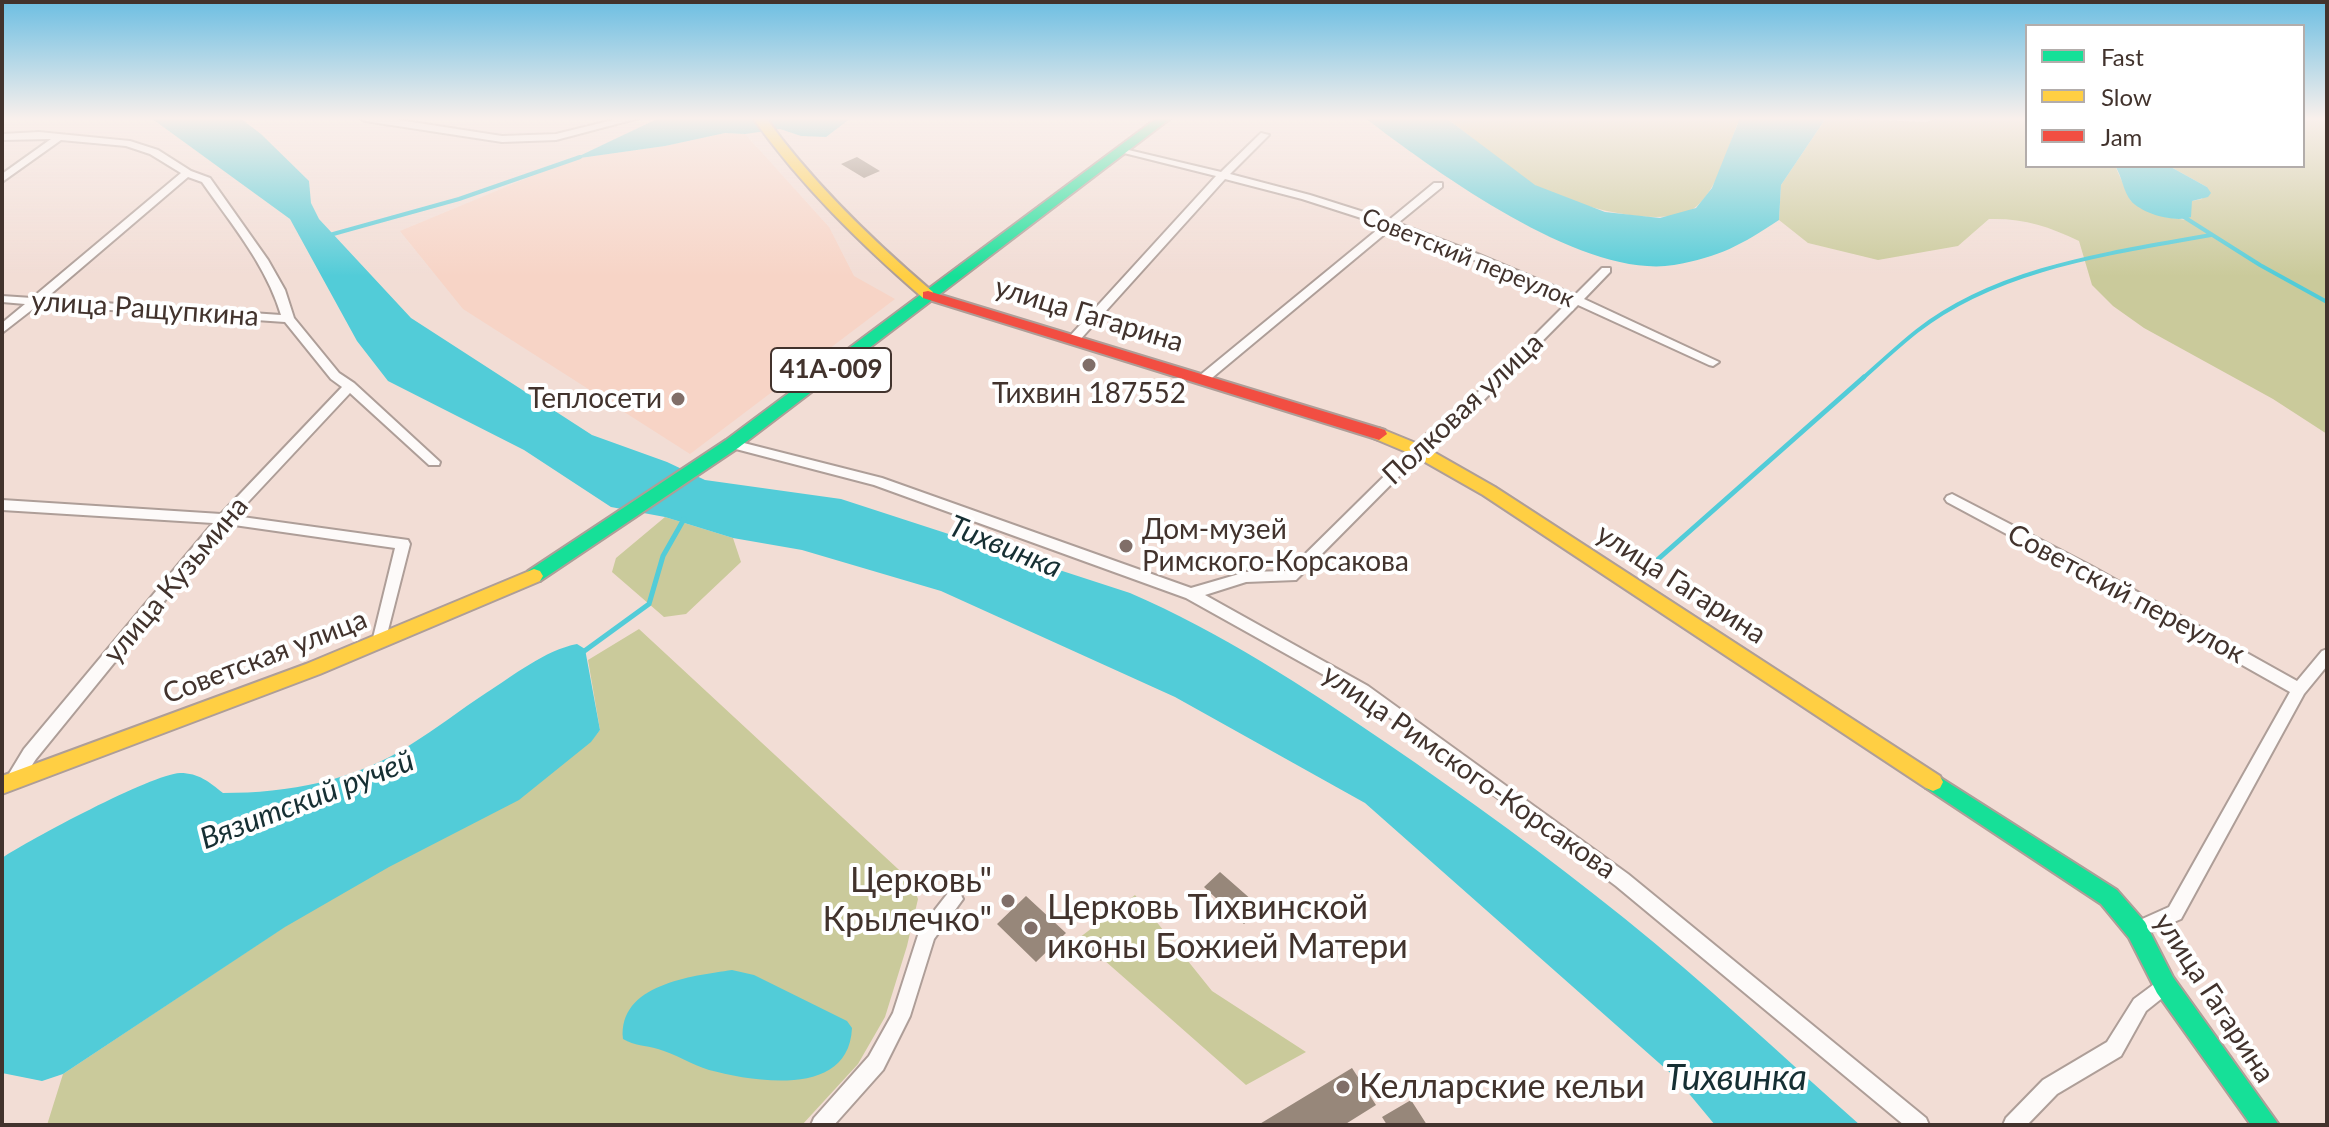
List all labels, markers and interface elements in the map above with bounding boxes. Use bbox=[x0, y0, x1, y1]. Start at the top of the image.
legend bbox=[2025, 24, 2305, 168]
text: Fast bbox=[2101, 42, 2144, 71]
text: Slow bbox=[2101, 82, 2152, 111]
text: Jam bbox=[2101, 122, 2142, 151]
street label: Советский переулок bbox=[1358, 202, 1578, 314]
street label: улица Гагарина bbox=[991, 270, 1187, 360]
street label: улица Ращупкина bbox=[30, 284, 260, 334]
street label: Полковая улица bbox=[1376, 326, 1550, 492]
road number: 41А-009 bbox=[771, 348, 891, 392]
marker: Тихвин 187552 bbox=[1080, 356, 1098, 374]
place label: Тихвин 187552 bbox=[992, 377, 1186, 411]
place label: Теплосети bbox=[528, 382, 662, 416]
marker: Теплосети bbox=[669, 390, 687, 408]
street label: улица Кузьмина bbox=[97, 490, 255, 670]
water label: Тихвинка bbox=[943, 508, 1067, 586]
place label: Дом-музей Римского-Корсакова bbox=[1142, 513, 1409, 579]
street label: улица Гагарина bbox=[1590, 517, 1772, 651]
street label: Советский переулок bbox=[2001, 517, 2251, 671]
marker: Дом-музей Римского-Корсакова bbox=[1117, 537, 1135, 555]
street label: Советская улица bbox=[158, 603, 372, 711]
street label: улица Римского-Корсакова bbox=[1316, 658, 1622, 886]
water label: Вязитский ручей bbox=[195, 743, 419, 857]
place label: Церковь" Крылечко" bbox=[822, 861, 992, 940]
place label: Церковь Тихвинской иконы Божией Матери bbox=[1047, 888, 1408, 968]
marker: Церковь" Крылечко" bbox=[999, 892, 1017, 910]
street label: улица Гагарина bbox=[2147, 907, 2281, 1089]
marker: Церковь Тихвинской иконы Божией Матери bbox=[1022, 919, 1040, 937]
water label: Тихвинка bbox=[1665, 1056, 1807, 1100]
place label: Келларские кельи bbox=[1359, 1067, 1645, 1107]
marker: Келларские кельи bbox=[1334, 1078, 1352, 1096]

